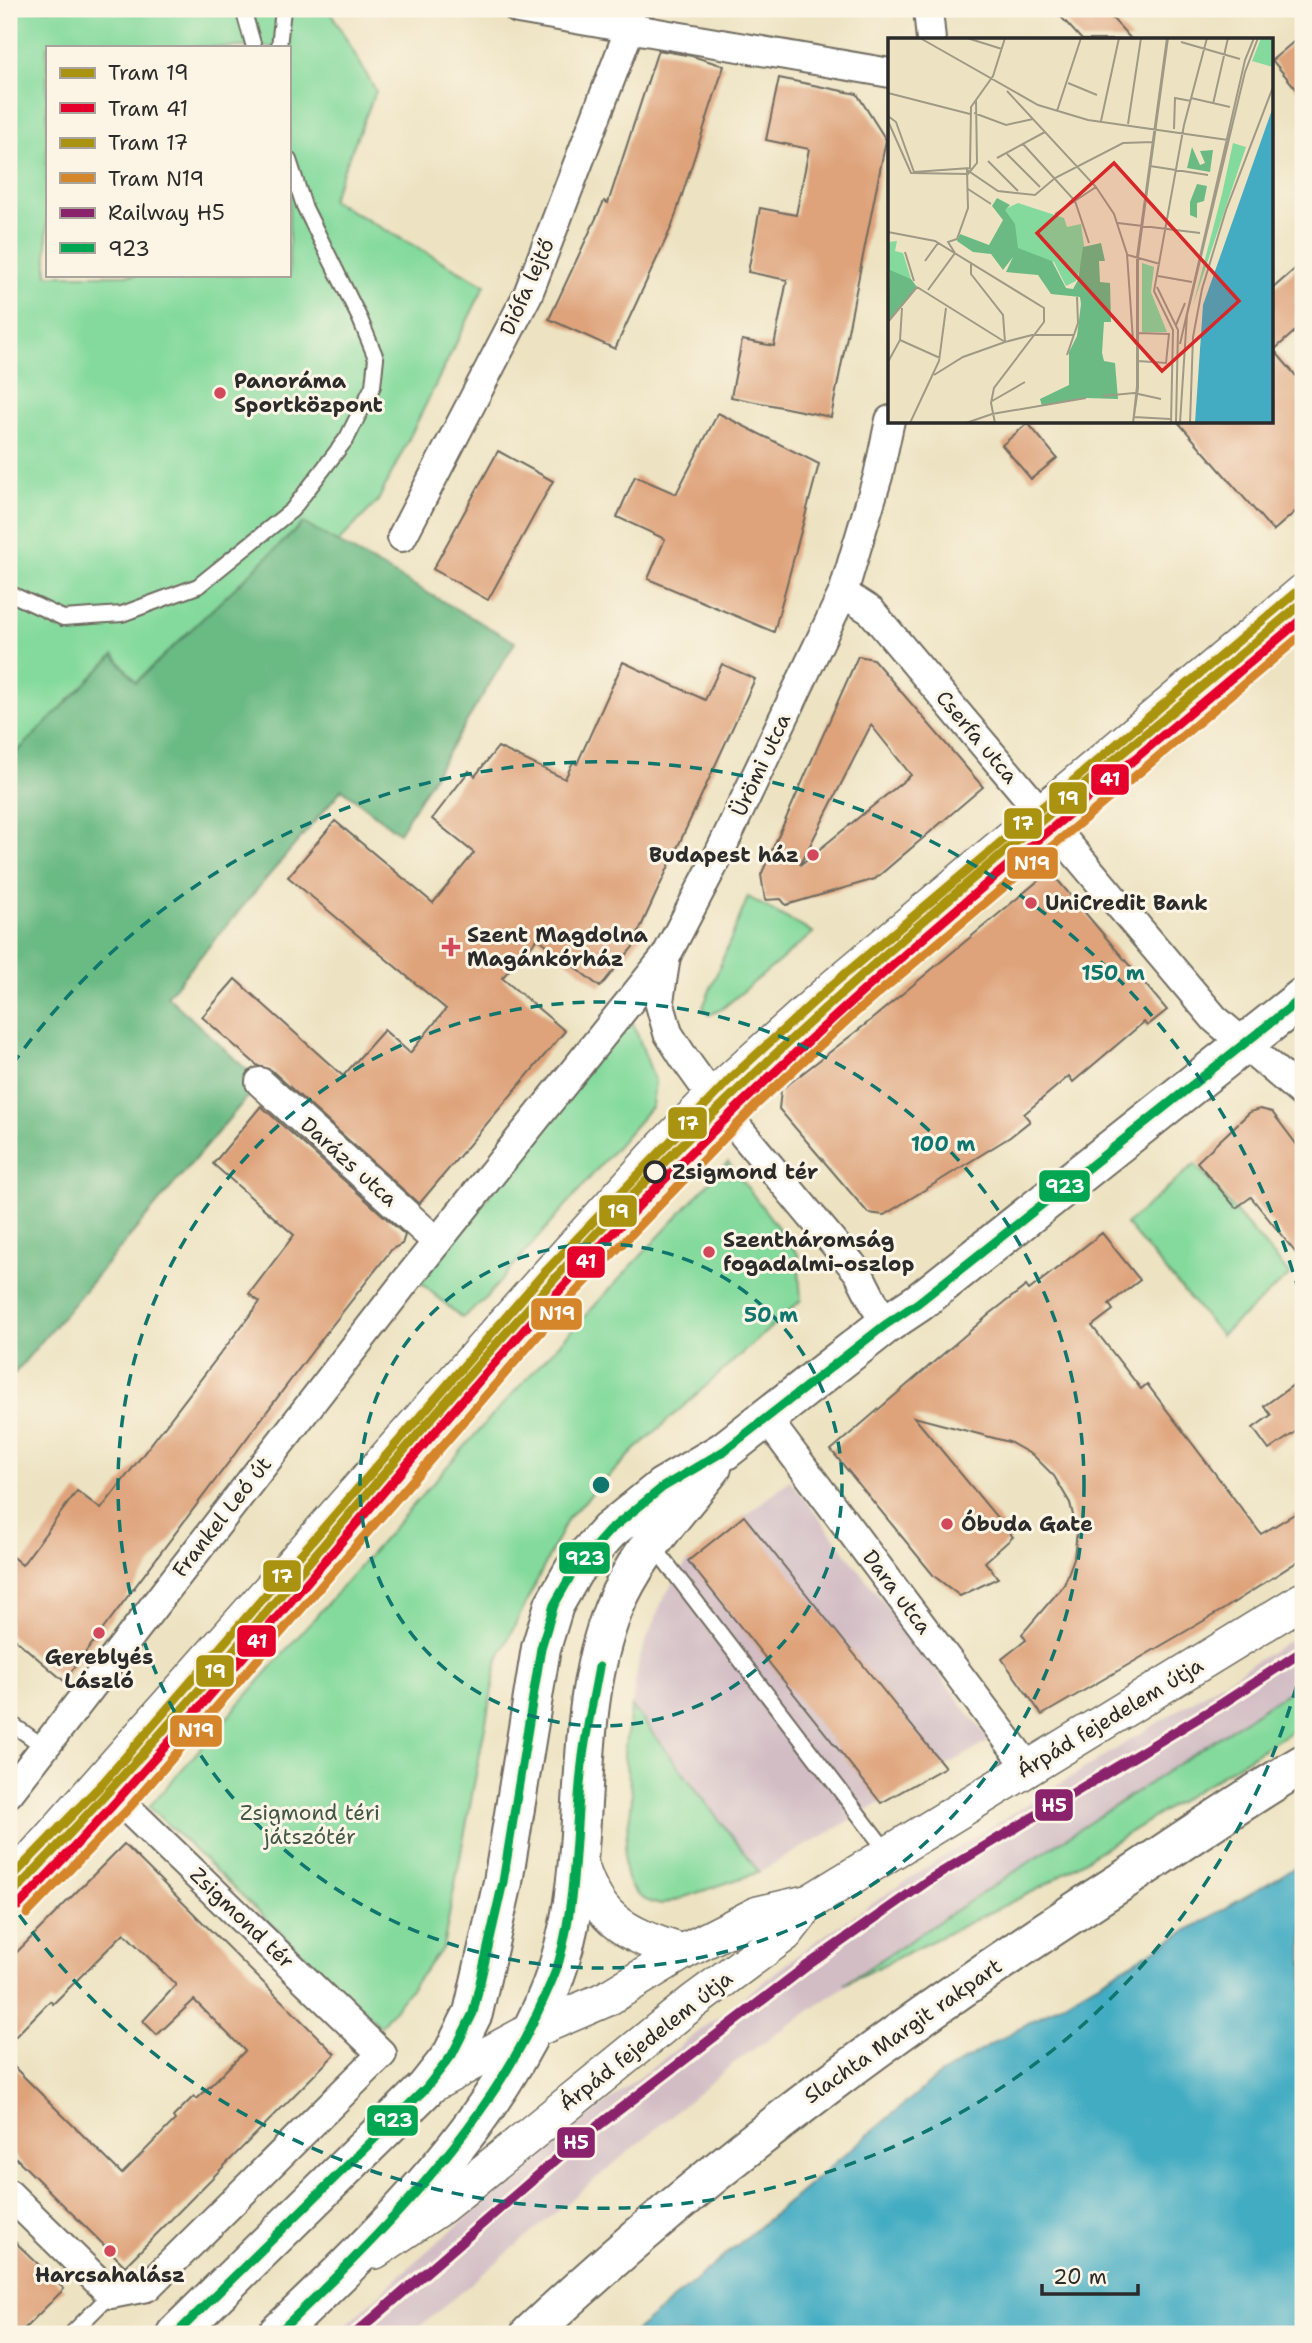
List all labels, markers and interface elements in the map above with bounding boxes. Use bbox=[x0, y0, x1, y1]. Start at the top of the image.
inset map bbox=[888, 38, 1274, 424]
legend bbox=[46, 46, 290, 276]
text: Tram 19 bbox=[108, 59, 189, 87]
text: Tram 41 bbox=[108, 95, 188, 123]
text: Tram 17 bbox=[108, 129, 188, 157]
text: Tram N19 bbox=[108, 165, 204, 193]
text: Railway H5 bbox=[108, 199, 225, 227]
street label: Diófa lejtő bbox=[493, 234, 561, 340]
text: 923 bbox=[108, 235, 150, 263]
place label: Panoráma Sportközpont bbox=[234, 367, 383, 419]
marker: Panoráma Sportközpont bbox=[212, 385, 228, 401]
street label: Cserfa utca bbox=[930, 684, 1024, 790]
street label: Ürömi utca bbox=[725, 709, 797, 821]
line badge: 41 bbox=[1090, 763, 1130, 796]
text: 41 bbox=[1100, 767, 1120, 792]
line badge: 19 bbox=[1048, 781, 1088, 815]
text: 19 bbox=[1057, 786, 1079, 811]
line badge: 17 bbox=[1003, 807, 1043, 840]
text: 17 bbox=[1012, 811, 1034, 836]
place label: Budapest ház bbox=[649, 841, 799, 869]
line badge: N19 bbox=[1006, 846, 1059, 880]
marker: Budapest ház bbox=[805, 847, 821, 863]
text: N19 bbox=[1014, 851, 1050, 876]
place label: UniCredit Bank bbox=[1045, 889, 1208, 917]
marker: UniCredit Bank bbox=[1023, 895, 1039, 911]
place label: Szent Magdolna Magánkórház bbox=[467, 921, 649, 973]
marker: Szent Magdolna Magánkórház bbox=[441, 937, 461, 957]
text: 150 m bbox=[1081, 959, 1145, 987]
line badge: 17 bbox=[667, 1106, 708, 1140]
street label: Darázs utca bbox=[295, 1111, 403, 1213]
text: 17 bbox=[677, 1111, 699, 1136]
text: 100 m bbox=[911, 1130, 975, 1158]
place label: Zsigmond tér bbox=[672, 1158, 818, 1186]
marker: Zsigmond tér bbox=[644, 1161, 666, 1183]
line badge: 923 bbox=[1038, 1169, 1091, 1203]
text: 923 bbox=[1045, 1174, 1085, 1199]
line badge: 19 bbox=[598, 1194, 638, 1228]
text: 19 bbox=[607, 1199, 629, 1224]
place label: Szentháromság fogadalmi-oszlop bbox=[723, 1226, 914, 1278]
marker: Szentháromság fogadalmi-oszlop bbox=[701, 1244, 717, 1260]
line badge: 41 bbox=[566, 1245, 606, 1279]
text: 41 bbox=[576, 1249, 596, 1274]
line badge: N19 bbox=[530, 1297, 583, 1331]
text: N19 bbox=[539, 1301, 575, 1326]
text: 50 m bbox=[744, 1301, 798, 1329]
street label: Frankel Leó út bbox=[166, 1451, 278, 1583]
centre of rings bbox=[589, 1473, 613, 1497]
place label: Óbuda Gate bbox=[961, 1509, 1093, 1538]
marker: Óbuda Gate bbox=[939, 1516, 955, 1532]
line badge: 923 bbox=[558, 1541, 611, 1575]
street label: Dara utca bbox=[856, 1544, 938, 1640]
text: 923 bbox=[565, 1546, 605, 1571]
line badge: 17 bbox=[262, 1559, 302, 1593]
text: 17 bbox=[271, 1564, 293, 1589]
line badge: 41 bbox=[236, 1624, 277, 1658]
marker: Gereblyés László bbox=[91, 1625, 107, 1641]
text: 41 bbox=[247, 1629, 267, 1654]
place label: Gereblyés László bbox=[45, 1643, 153, 1695]
street label: Árpád fejedelem útja bbox=[1011, 1650, 1208, 1785]
line badge: 19 bbox=[195, 1654, 235, 1688]
text: 19 bbox=[204, 1659, 226, 1684]
line badge: N19 bbox=[169, 1714, 223, 1748]
text: N19 bbox=[178, 1718, 214, 1743]
line badge: H5 bbox=[1034, 1788, 1074, 1822]
text: H5 bbox=[1041, 1793, 1067, 1818]
park label: Zsigmond téri játszótér bbox=[240, 1799, 380, 1851]
street label: Zsigmond tér bbox=[184, 1861, 300, 1975]
street label: Slachta Margit rakpart bbox=[798, 1952, 1008, 2110]
street label: Árpád fejedelem útja bbox=[553, 1964, 738, 2118]
line badge: 923 bbox=[366, 2104, 419, 2137]
text: 923 bbox=[373, 2108, 413, 2133]
line badge: H5 bbox=[556, 2126, 596, 2159]
text: H5 bbox=[563, 2130, 589, 2155]
marker: Harcsahalász bbox=[102, 2243, 118, 2259]
scale bar bbox=[1042, 2252, 1139, 2296]
place label: Harcsahalász bbox=[35, 2261, 185, 2289]
text: 20 m bbox=[1053, 2263, 1107, 2291]

